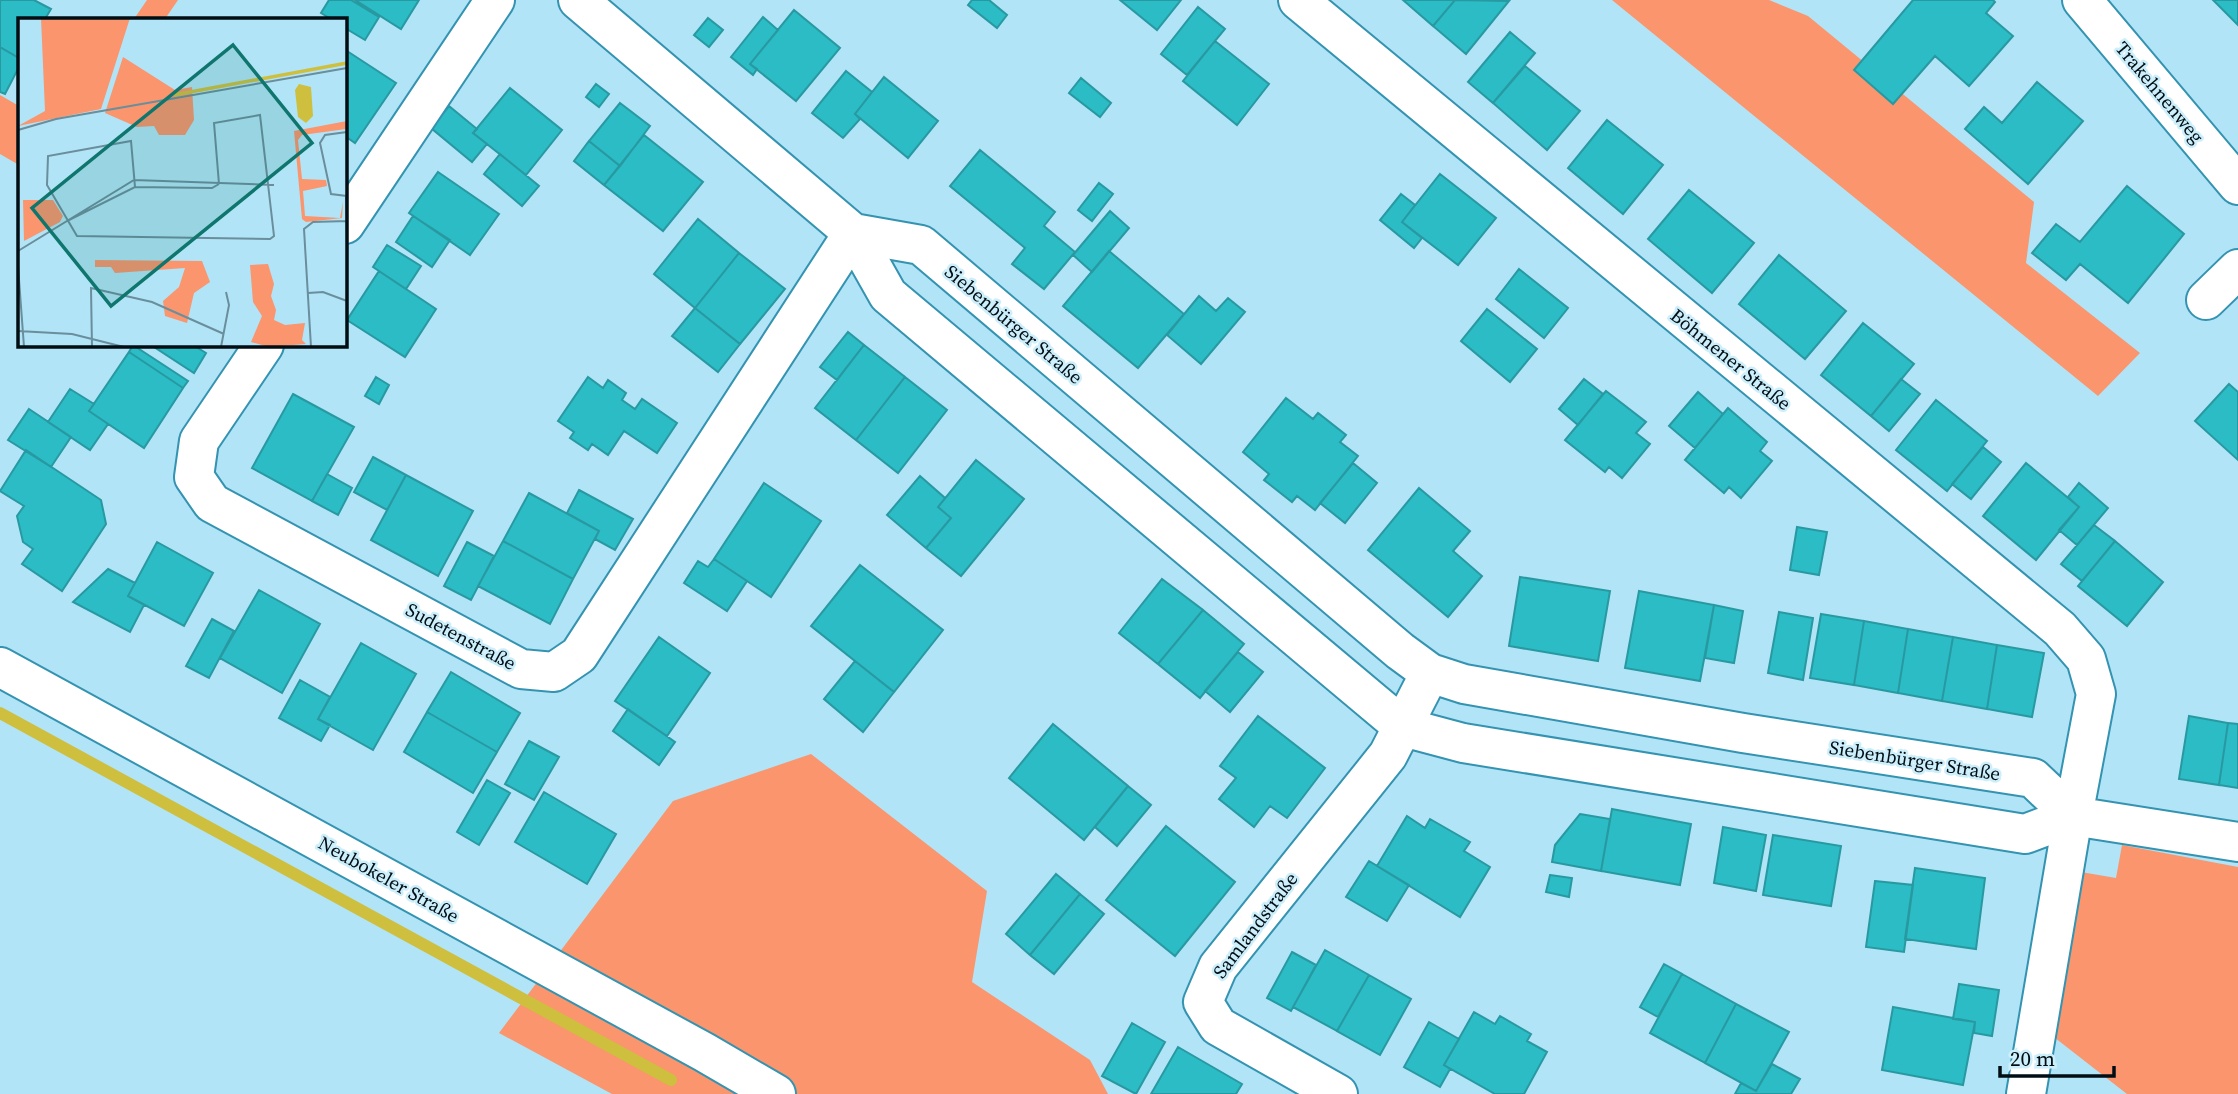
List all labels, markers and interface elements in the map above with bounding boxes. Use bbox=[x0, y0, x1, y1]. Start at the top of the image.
inset map bbox=[18, 18, 346, 346]
street label: Trakehnenweg bbox=[2110, 36, 2210, 148]
street label: Siebenbürger Straße bbox=[939, 259, 1089, 389]
street label: Böhmener Straße bbox=[1665, 302, 1797, 416]
street label: Sudetenstraße bbox=[401, 596, 521, 676]
street label: Siebenbürger Straße bbox=[1828, 734, 2002, 786]
street label: Neubokeler Straße bbox=[314, 830, 464, 928]
street label: Samlandstraße bbox=[1207, 867, 1303, 983]
scale bar bbox=[2000, 1034, 2114, 1078]
text: 20 m bbox=[2010, 1044, 2055, 1073]

